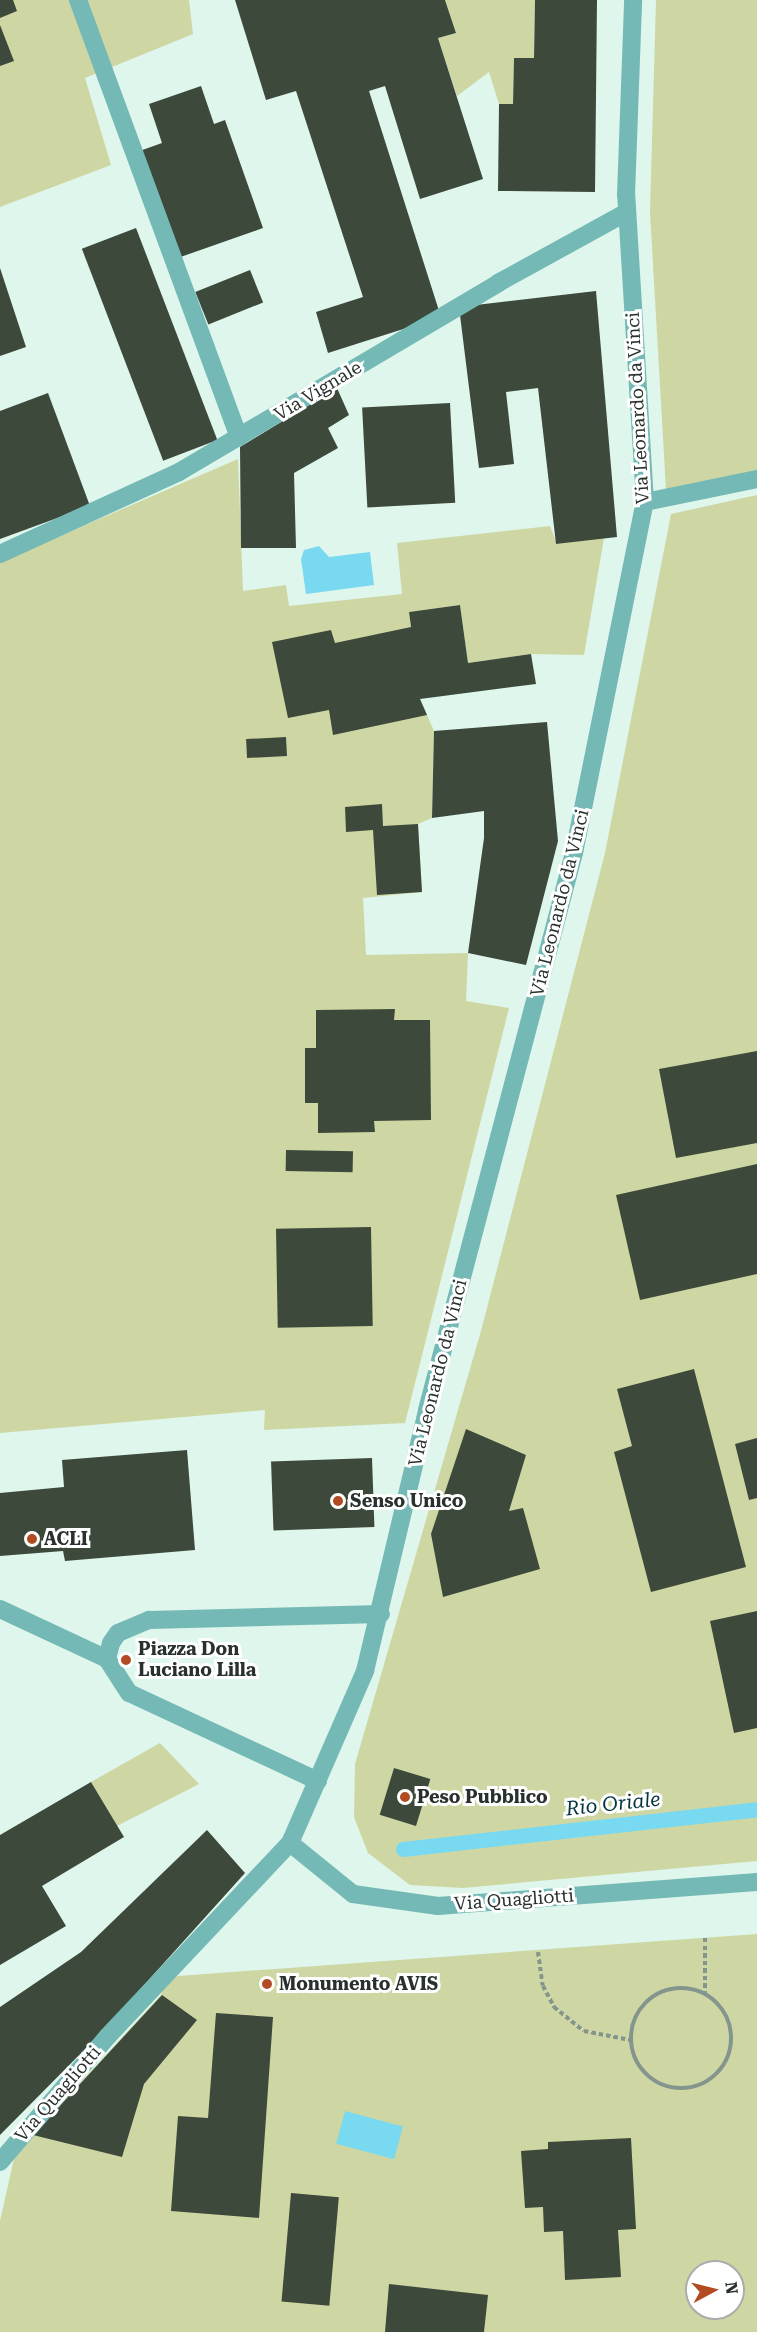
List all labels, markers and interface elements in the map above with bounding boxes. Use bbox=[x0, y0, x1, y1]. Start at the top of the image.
street label: Via Leonardo da Vinci bbox=[622, 311, 654, 505]
street label: Via Vignale bbox=[270, 357, 366, 425]
street label: Via Leonardo da Vinci bbox=[526, 807, 594, 999]
street label: Via Leonardo da Vinci bbox=[404, 1277, 472, 1469]
place label: Senso Unico bbox=[350, 1490, 463, 1512]
marker: Senso Unico bbox=[331, 1494, 345, 1508]
place label: ACLI bbox=[44, 1528, 88, 1550]
marker: ACLI bbox=[25, 1532, 39, 1546]
place label: Piazza Don Luciano Lilla bbox=[138, 1639, 256, 1682]
marker: Piazza Don Luciano Lilla bbox=[119, 1653, 133, 1667]
place label: Peso Pubblico bbox=[417, 1786, 548, 1808]
water label: Rio Oriale bbox=[564, 1787, 662, 1821]
marker: Peso Pubblico bbox=[398, 1790, 412, 1804]
street label: Via Quagliotti bbox=[453, 1885, 575, 1915]
place label: Monumento AVIS bbox=[279, 1973, 438, 1995]
marker: Monumento AVIS bbox=[260, 1977, 274, 1991]
street label: Via Quagliotti bbox=[11, 2042, 105, 2146]
north arrow bbox=[685, 2260, 745, 2320]
text: N bbox=[721, 2281, 742, 2295]

